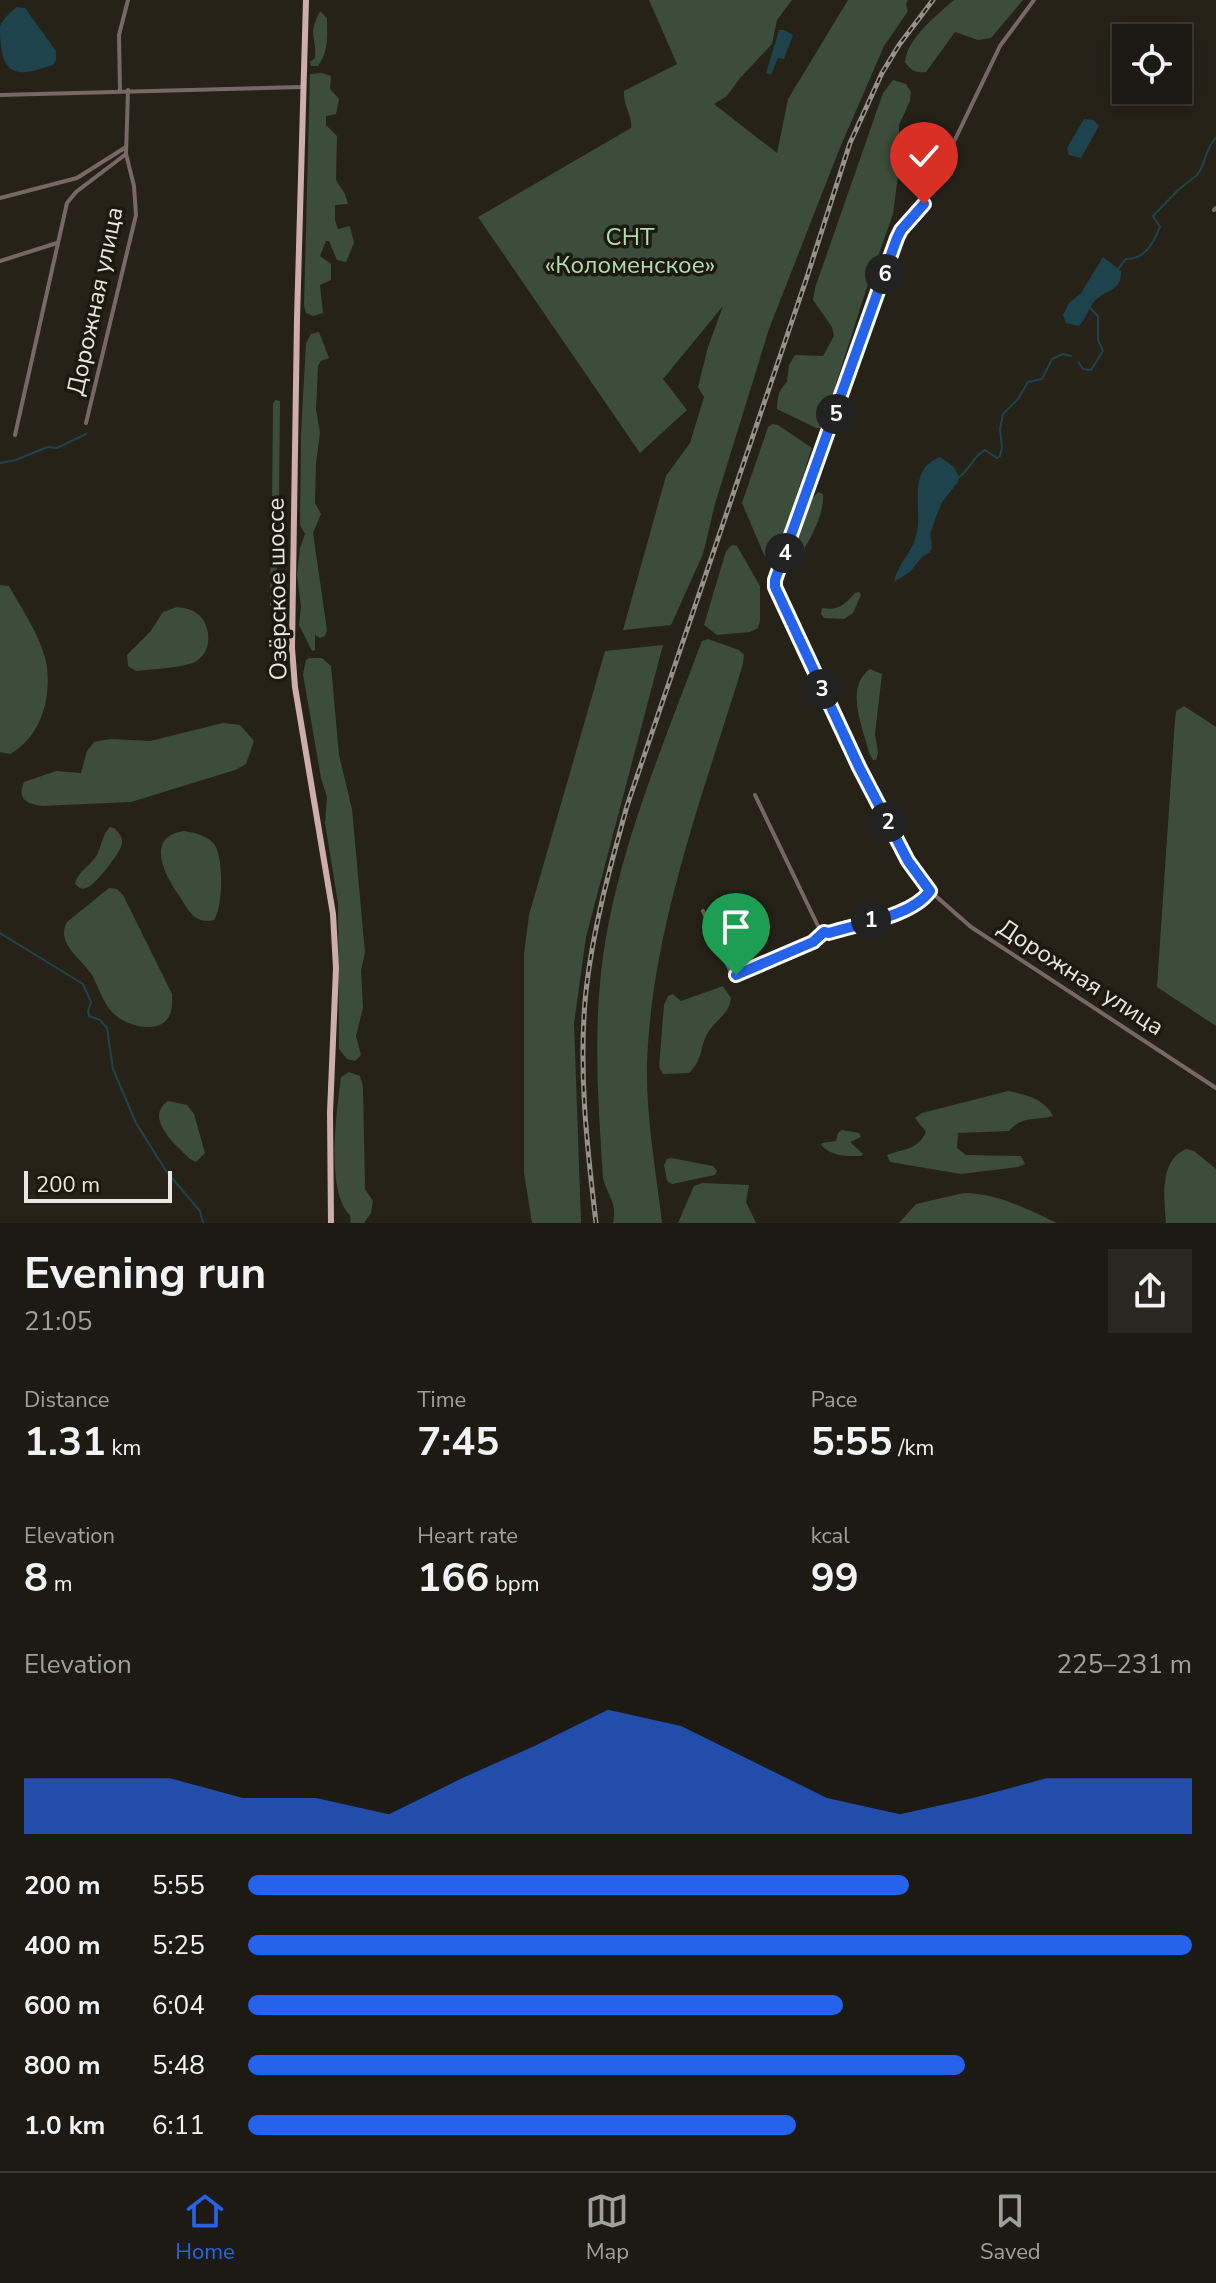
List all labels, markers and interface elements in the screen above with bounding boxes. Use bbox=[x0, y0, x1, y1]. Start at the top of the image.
map controls bbox=[1112, 24, 1192, 104]
button: locate bbox=[1112, 24, 1192, 104]
pin bbox=[890, 122, 958, 204]
icon: check bbox=[902, 134, 946, 178]
street label: Дорожная улица bbox=[59, 204, 131, 398]
park label: СНТ «Коломенское» bbox=[545, 221, 715, 281]
pin: 6 bbox=[865, 254, 905, 294]
text: 6 bbox=[878, 259, 892, 289]
pin: 5 bbox=[816, 394, 856, 434]
text: 5 bbox=[829, 399, 843, 429]
street label: Озёрское шоссе bbox=[259, 497, 295, 681]
pin: 4 bbox=[765, 533, 805, 573]
text: 4 bbox=[778, 538, 792, 568]
pin: 3 bbox=[802, 669, 842, 709]
text: 3 bbox=[815, 674, 829, 704]
pin: 2 bbox=[868, 802, 908, 842]
text: 2 bbox=[881, 807, 895, 837]
pin bbox=[702, 893, 770, 975]
pin: 1 bbox=[851, 900, 891, 940]
icon: arrive bbox=[714, 905, 758, 949]
text: 1 bbox=[864, 905, 878, 935]
street label: Дорожная улица bbox=[992, 911, 1170, 1043]
scale bar bbox=[24, 1167, 172, 1203]
text: 200 m bbox=[36, 1170, 100, 1200]
text: Evening run bbox=[24, 1244, 266, 1304]
button: share bbox=[1108, 1249, 1192, 1333]
text: 21:05 bbox=[24, 1304, 92, 1339]
text: Distance bbox=[24, 1385, 109, 1415]
text: Time bbox=[417, 1385, 466, 1415]
text: Pace bbox=[811, 1385, 857, 1415]
text: 1.31 bbox=[24, 1415, 106, 1469]
text: 7:45 bbox=[417, 1415, 499, 1469]
text: 5:55 bbox=[811, 1415, 893, 1469]
text: km bbox=[106, 1433, 141, 1463]
text: /km bbox=[893, 1433, 934, 1463]
text: Elevation bbox=[24, 1521, 115, 1551]
text: Heart rate bbox=[417, 1521, 518, 1551]
text: kcal bbox=[811, 1521, 850, 1551]
text: 8 bbox=[24, 1551, 48, 1605]
text: 166 bbox=[417, 1551, 489, 1605]
text: 99 bbox=[811, 1551, 859, 1605]
text: m bbox=[48, 1569, 73, 1599]
text: bpm bbox=[489, 1569, 539, 1599]
text: Elevation bbox=[24, 1647, 132, 1682]
text: 225–231 m bbox=[1056, 1647, 1192, 1682]
text: 200 m bbox=[24, 1868, 101, 1903]
text: 5:55 bbox=[152, 1868, 205, 1903]
text: 400 m bbox=[24, 1928, 101, 1963]
text: 5:25 bbox=[152, 1928, 205, 1963]
text: 600 m bbox=[24, 1988, 101, 2023]
text: 6:04 bbox=[152, 1988, 205, 2023]
text: 800 m bbox=[24, 2048, 101, 2083]
text: 5:48 bbox=[152, 2048, 205, 2083]
text: 1.0 km bbox=[24, 2108, 105, 2143]
text: 6:11 bbox=[152, 2108, 205, 2143]
tab: Home bbox=[175, 2189, 235, 2267]
tab: Map bbox=[585, 2189, 629, 2267]
tab: Saved bbox=[980, 2189, 1041, 2267]

